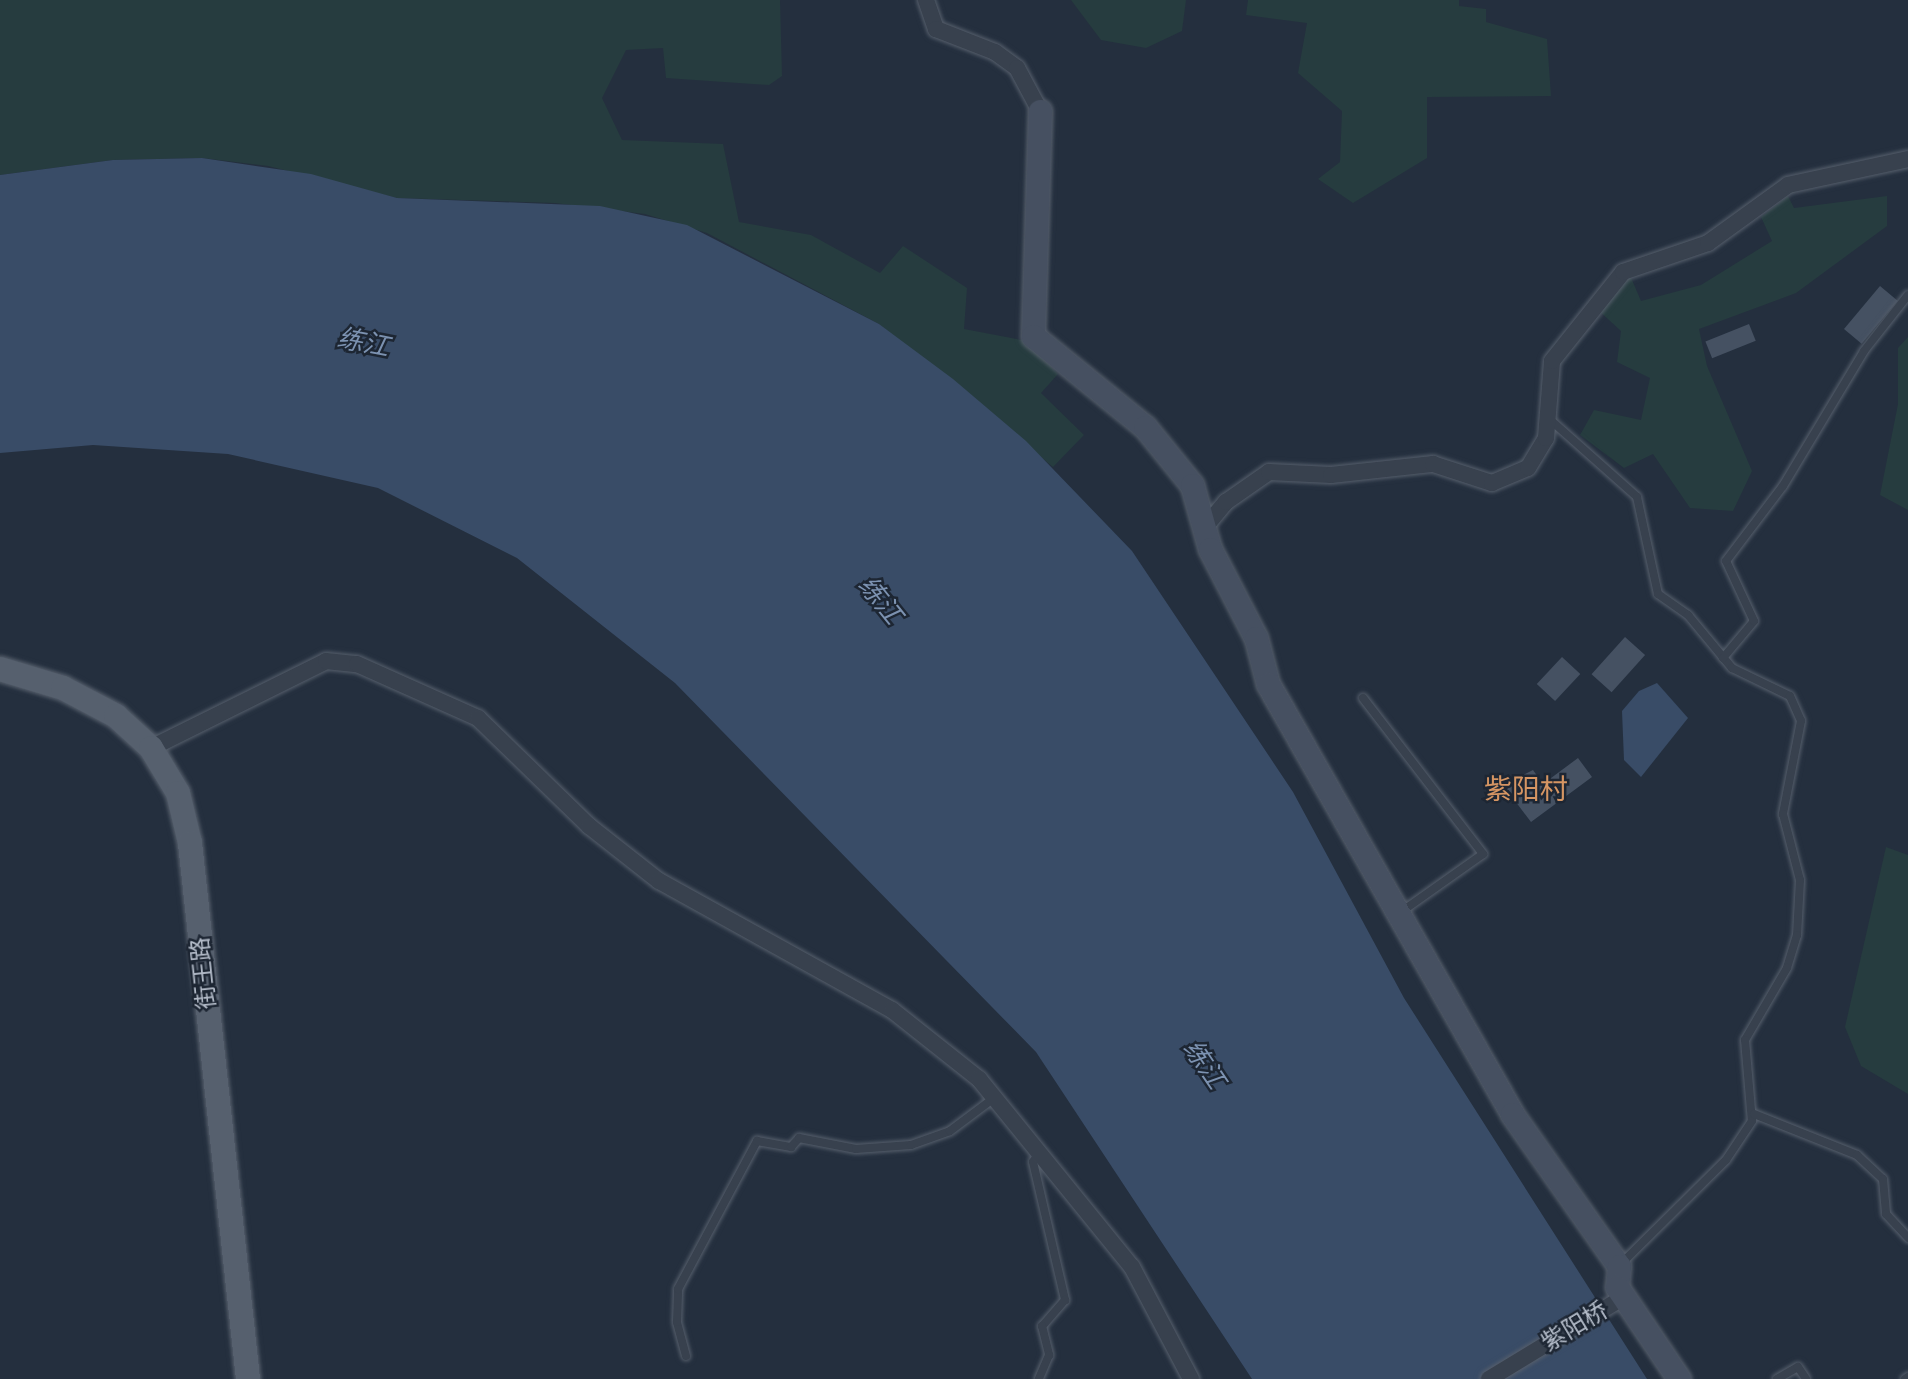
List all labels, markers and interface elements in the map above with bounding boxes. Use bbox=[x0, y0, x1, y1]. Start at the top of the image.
water label: 练江 bbox=[335, 324, 391, 364]
water label: 练江 bbox=[851, 571, 907, 631]
district label: 紫阳村 bbox=[1484, 773, 1568, 807]
street label: 街王路 bbox=[186, 936, 222, 1010]
water label: 练江 bbox=[1176, 1035, 1230, 1095]
street label: 紫阳桥 bbox=[1537, 1296, 1613, 1358]

